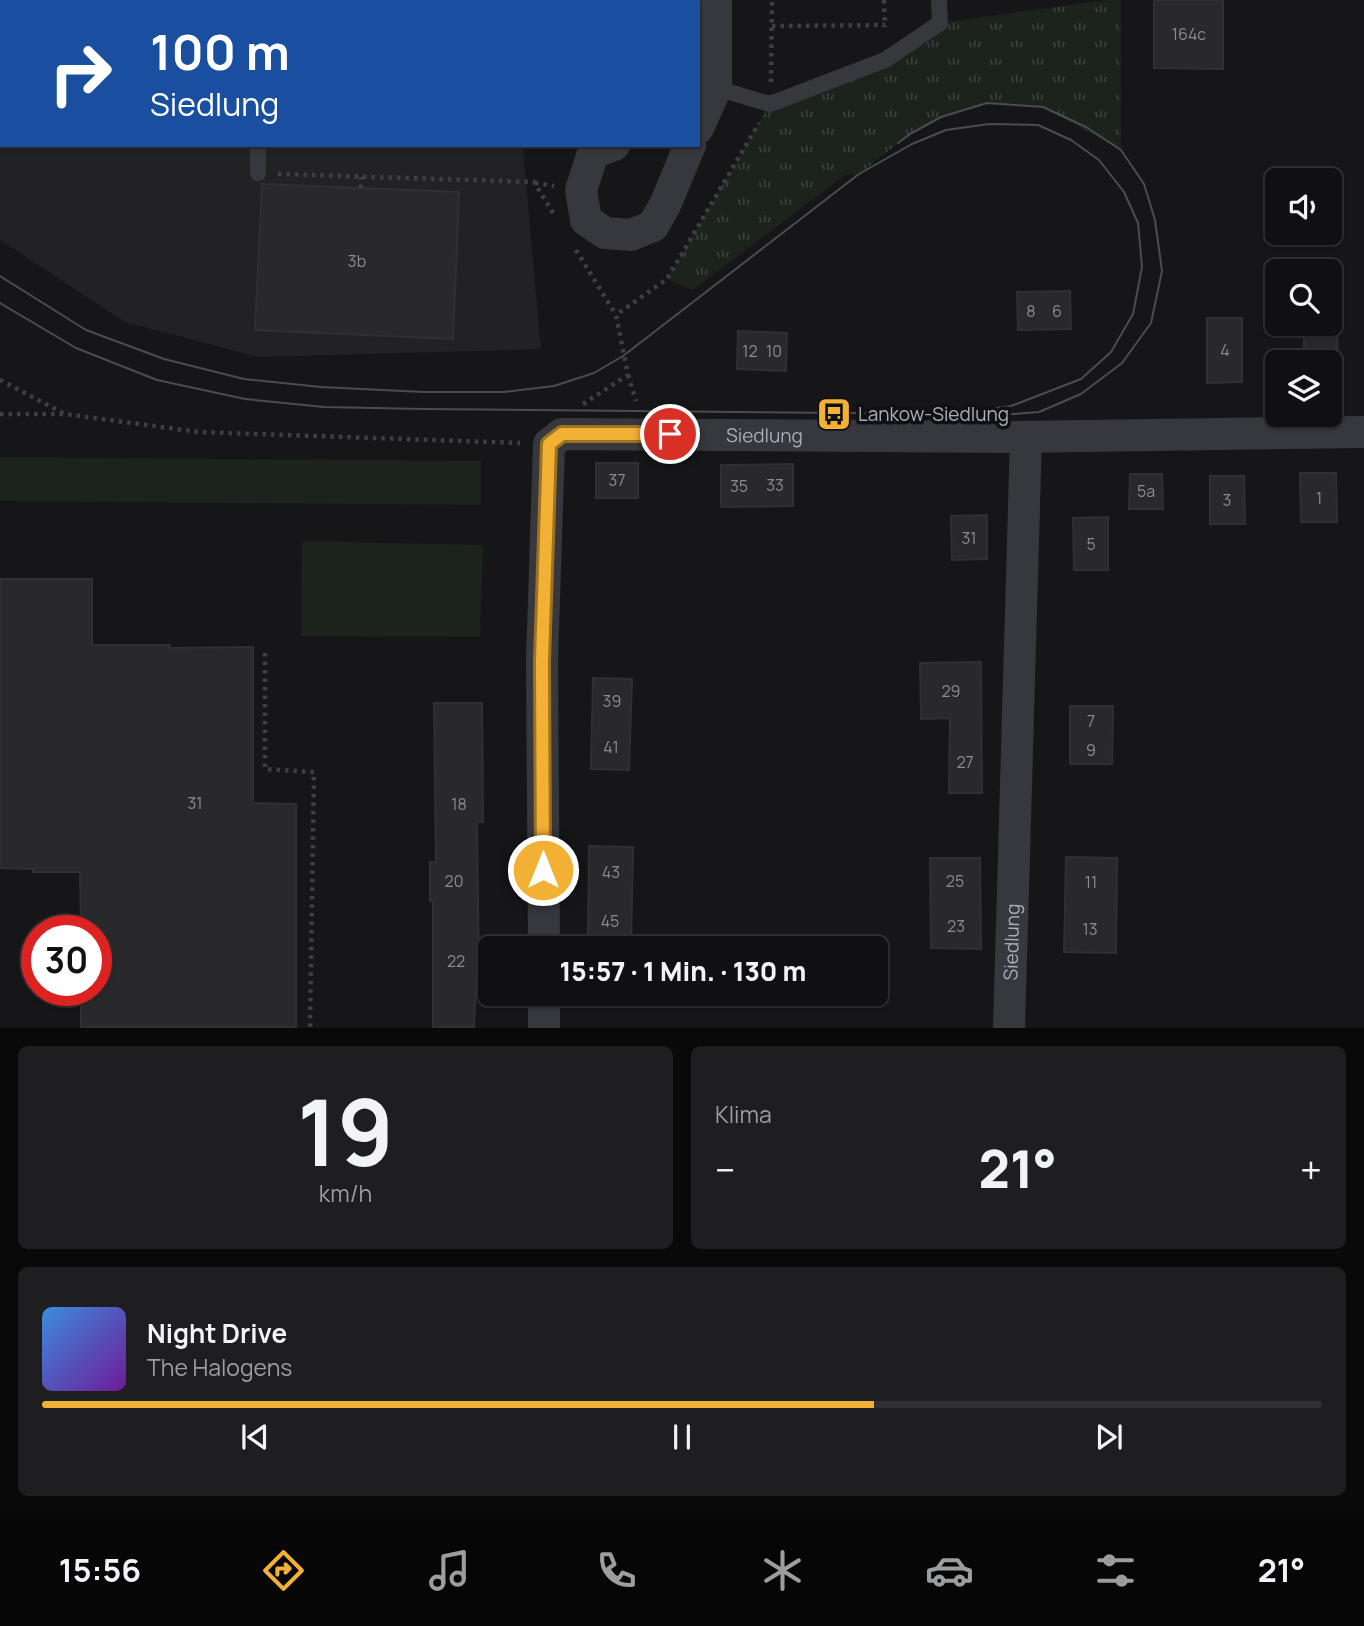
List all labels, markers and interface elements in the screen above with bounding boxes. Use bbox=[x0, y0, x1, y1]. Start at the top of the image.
text: 100 m bbox=[150, 18, 290, 85]
house number: 164c bbox=[1172, 23, 1206, 45]
icon: right bbox=[35, 28, 126, 119]
text: Siedlung bbox=[150, 82, 279, 126]
map controls bbox=[1265, 168, 1342, 427]
button: sound bbox=[1265, 168, 1342, 245]
house number: 3b bbox=[348, 250, 366, 272]
button: search bbox=[1265, 259, 1342, 336]
house number: 8 bbox=[1026, 300, 1036, 322]
house number: 6 bbox=[1052, 300, 1062, 322]
house number: 4 bbox=[1220, 339, 1230, 361]
house number: 12 bbox=[742, 340, 758, 362]
house number: 10 bbox=[766, 340, 782, 362]
button: layers bbox=[1265, 350, 1342, 427]
bus stop icon: Lankow-Siedlung bbox=[815, 395, 853, 433]
place label: Lankow-Siedlung bbox=[858, 401, 1009, 427]
pin bbox=[640, 404, 700, 464]
icon: arrive bbox=[651, 415, 689, 453]
street label: Siedlung bbox=[726, 422, 803, 449]
house number: 37 bbox=[609, 469, 625, 491]
house number: 33 bbox=[766, 474, 784, 496]
house number: 35 bbox=[730, 475, 748, 497]
house number: 5a bbox=[1137, 480, 1155, 502]
house number: 1 bbox=[1316, 487, 1322, 509]
house number: 3 bbox=[1223, 489, 1231, 511]
house number: 31 bbox=[961, 527, 977, 549]
house number: 5 bbox=[1086, 533, 1096, 555]
house number: 29 bbox=[941, 680, 961, 702]
house number: 39 bbox=[603, 690, 621, 712]
house number: 7 bbox=[1087, 710, 1095, 732]
house number: 41 bbox=[603, 736, 619, 758]
house number: 9 bbox=[1086, 739, 1096, 761]
house number: 27 bbox=[956, 751, 974, 773]
house number: 31 bbox=[187, 792, 203, 814]
house number: 18 bbox=[451, 793, 467, 815]
position arrow bbox=[506, 833, 580, 907]
house number: 43 bbox=[602, 861, 620, 883]
house number: 20 bbox=[445, 870, 463, 892]
house number: 25 bbox=[946, 870, 964, 892]
house number: 11 bbox=[1085, 871, 1097, 893]
street label: Siedlung bbox=[997, 903, 1026, 981]
house number: 45 bbox=[601, 910, 619, 932]
speed limit sign: 30 bbox=[21, 915, 112, 1006]
house number: 23 bbox=[947, 915, 965, 937]
house number: 13 bbox=[1082, 918, 1098, 940]
house number: 22 bbox=[447, 950, 465, 972]
text: 15:57 · 1 Min. · 130 m bbox=[560, 953, 806, 989]
text: 19 bbox=[297, 1069, 394, 1193]
text: Klima bbox=[715, 1098, 772, 1130]
text: 21° bbox=[979, 1133, 1057, 1204]
text: − bbox=[715, 1143, 736, 1195]
text: + bbox=[1300, 1143, 1322, 1195]
text: km/h bbox=[319, 1177, 372, 1209]
text: Night Drive bbox=[147, 1315, 287, 1351]
text: The Halogens bbox=[147, 1351, 292, 1383]
icon: previous bbox=[236, 1418, 274, 1456]
icon: pause bbox=[663, 1418, 701, 1456]
icon: next bbox=[1090, 1418, 1128, 1456]
icon: directions bbox=[259, 1546, 308, 1595]
icon: music bbox=[425, 1546, 474, 1595]
icon: phone bbox=[592, 1546, 641, 1595]
icon: climate bbox=[758, 1546, 807, 1595]
icon: car bbox=[925, 1546, 974, 1595]
icon: filters bbox=[1091, 1546, 1140, 1595]
text: 15:56 bbox=[59, 1548, 141, 1592]
text: 21° bbox=[1258, 1548, 1305, 1592]

